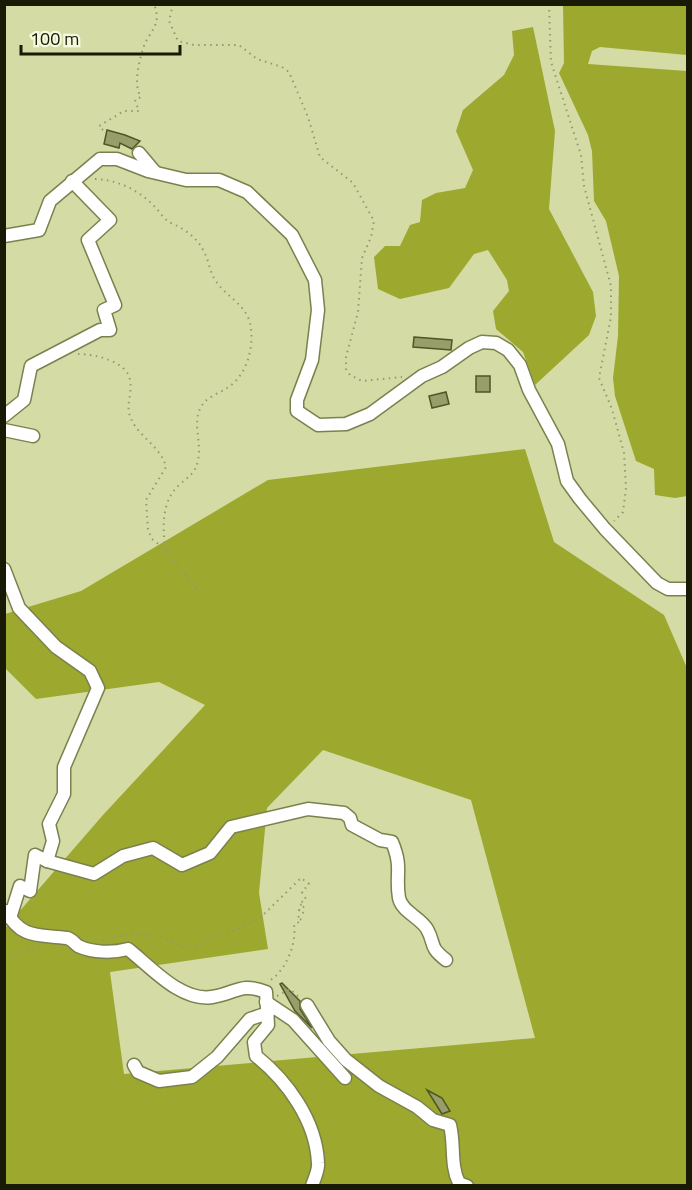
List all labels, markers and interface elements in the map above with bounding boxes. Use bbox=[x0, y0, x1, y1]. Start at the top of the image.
scale bar bbox=[21, 18, 180, 56]
text: 100 m bbox=[30, 25, 79, 52]

